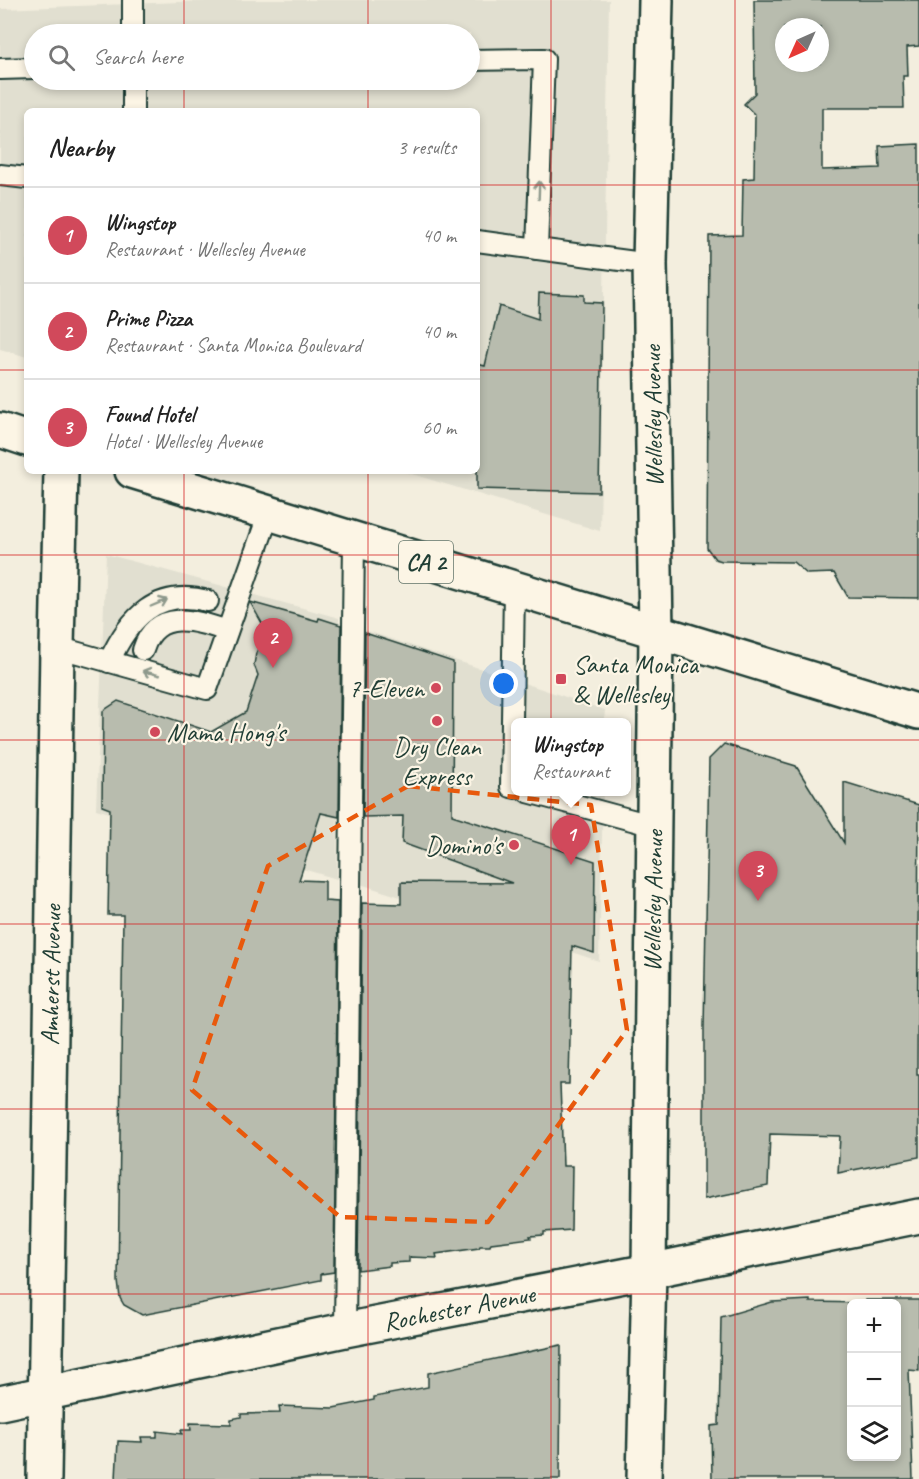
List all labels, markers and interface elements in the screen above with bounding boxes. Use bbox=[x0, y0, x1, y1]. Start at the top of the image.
north arrow bbox=[775, 18, 829, 72]
search box bbox=[24, 24, 480, 90]
icon: search bbox=[45, 41, 78, 74]
text: Search here bbox=[93, 43, 183, 71]
text: Nearby bbox=[48, 131, 113, 164]
text: 3 results bbox=[397, 135, 456, 160]
one-way arrow bbox=[534, 181, 545, 201]
text: Wingstop bbox=[105, 209, 175, 237]
text: 1 bbox=[63, 223, 72, 248]
text: 40 m bbox=[422, 223, 456, 248]
text: Restaurant · Wellesley Avenue bbox=[105, 237, 305, 262]
text: Prime Pizza bbox=[105, 305, 192, 333]
text: 2 bbox=[63, 319, 72, 344]
text: 40 m bbox=[422, 319, 456, 344]
text: Restaurant · Santa Monica Boulevard bbox=[105, 333, 361, 358]
street label: Wellesley Avenue bbox=[635, 343, 671, 487]
text: Found Hotel bbox=[105, 401, 195, 429]
text: 3 bbox=[63, 415, 72, 440]
text: 60 m bbox=[422, 415, 456, 440]
text: Hotel · Wellesley Avenue bbox=[105, 429, 262, 454]
road number: CA 2 bbox=[399, 541, 453, 583]
one-way arrow bbox=[150, 597, 168, 609]
pin: 2 bbox=[254, 618, 292, 668]
place label: Santa Monica & Wellesley bbox=[573, 648, 699, 711]
one-way arrow bbox=[142, 667, 161, 678]
your location bbox=[489, 669, 518, 698]
place label: 7-Eleven bbox=[348, 672, 425, 705]
marker: Santa Monica & Wellesley bbox=[554, 672, 568, 686]
marker: 7-Eleven bbox=[429, 681, 443, 695]
marker: Dry Clean Express bbox=[430, 714, 444, 728]
place label: Mama Hong's bbox=[167, 716, 287, 749]
popup bbox=[511, 718, 631, 796]
marker: Mama Hong's bbox=[148, 725, 162, 739]
place label: Dry Clean Express bbox=[393, 730, 482, 793]
text: Wingstop bbox=[532, 731, 602, 759]
text: Restaurant bbox=[532, 759, 610, 784]
pin: 1 bbox=[552, 816, 590, 865]
street label: Wellesley Avenue bbox=[635, 828, 671, 972]
place label: Domino's bbox=[425, 829, 504, 862]
marker: Domino's bbox=[507, 838, 521, 852]
pin: 3 bbox=[738, 852, 777, 901]
street label: Amherst Avenue bbox=[33, 903, 69, 1046]
street label: Rochester Avenue bbox=[380, 1277, 539, 1339]
map controls bbox=[847, 1299, 901, 1461]
button: + bbox=[847, 1299, 901, 1353]
button: − bbox=[847, 1353, 901, 1407]
button: layers bbox=[847, 1407, 901, 1461]

